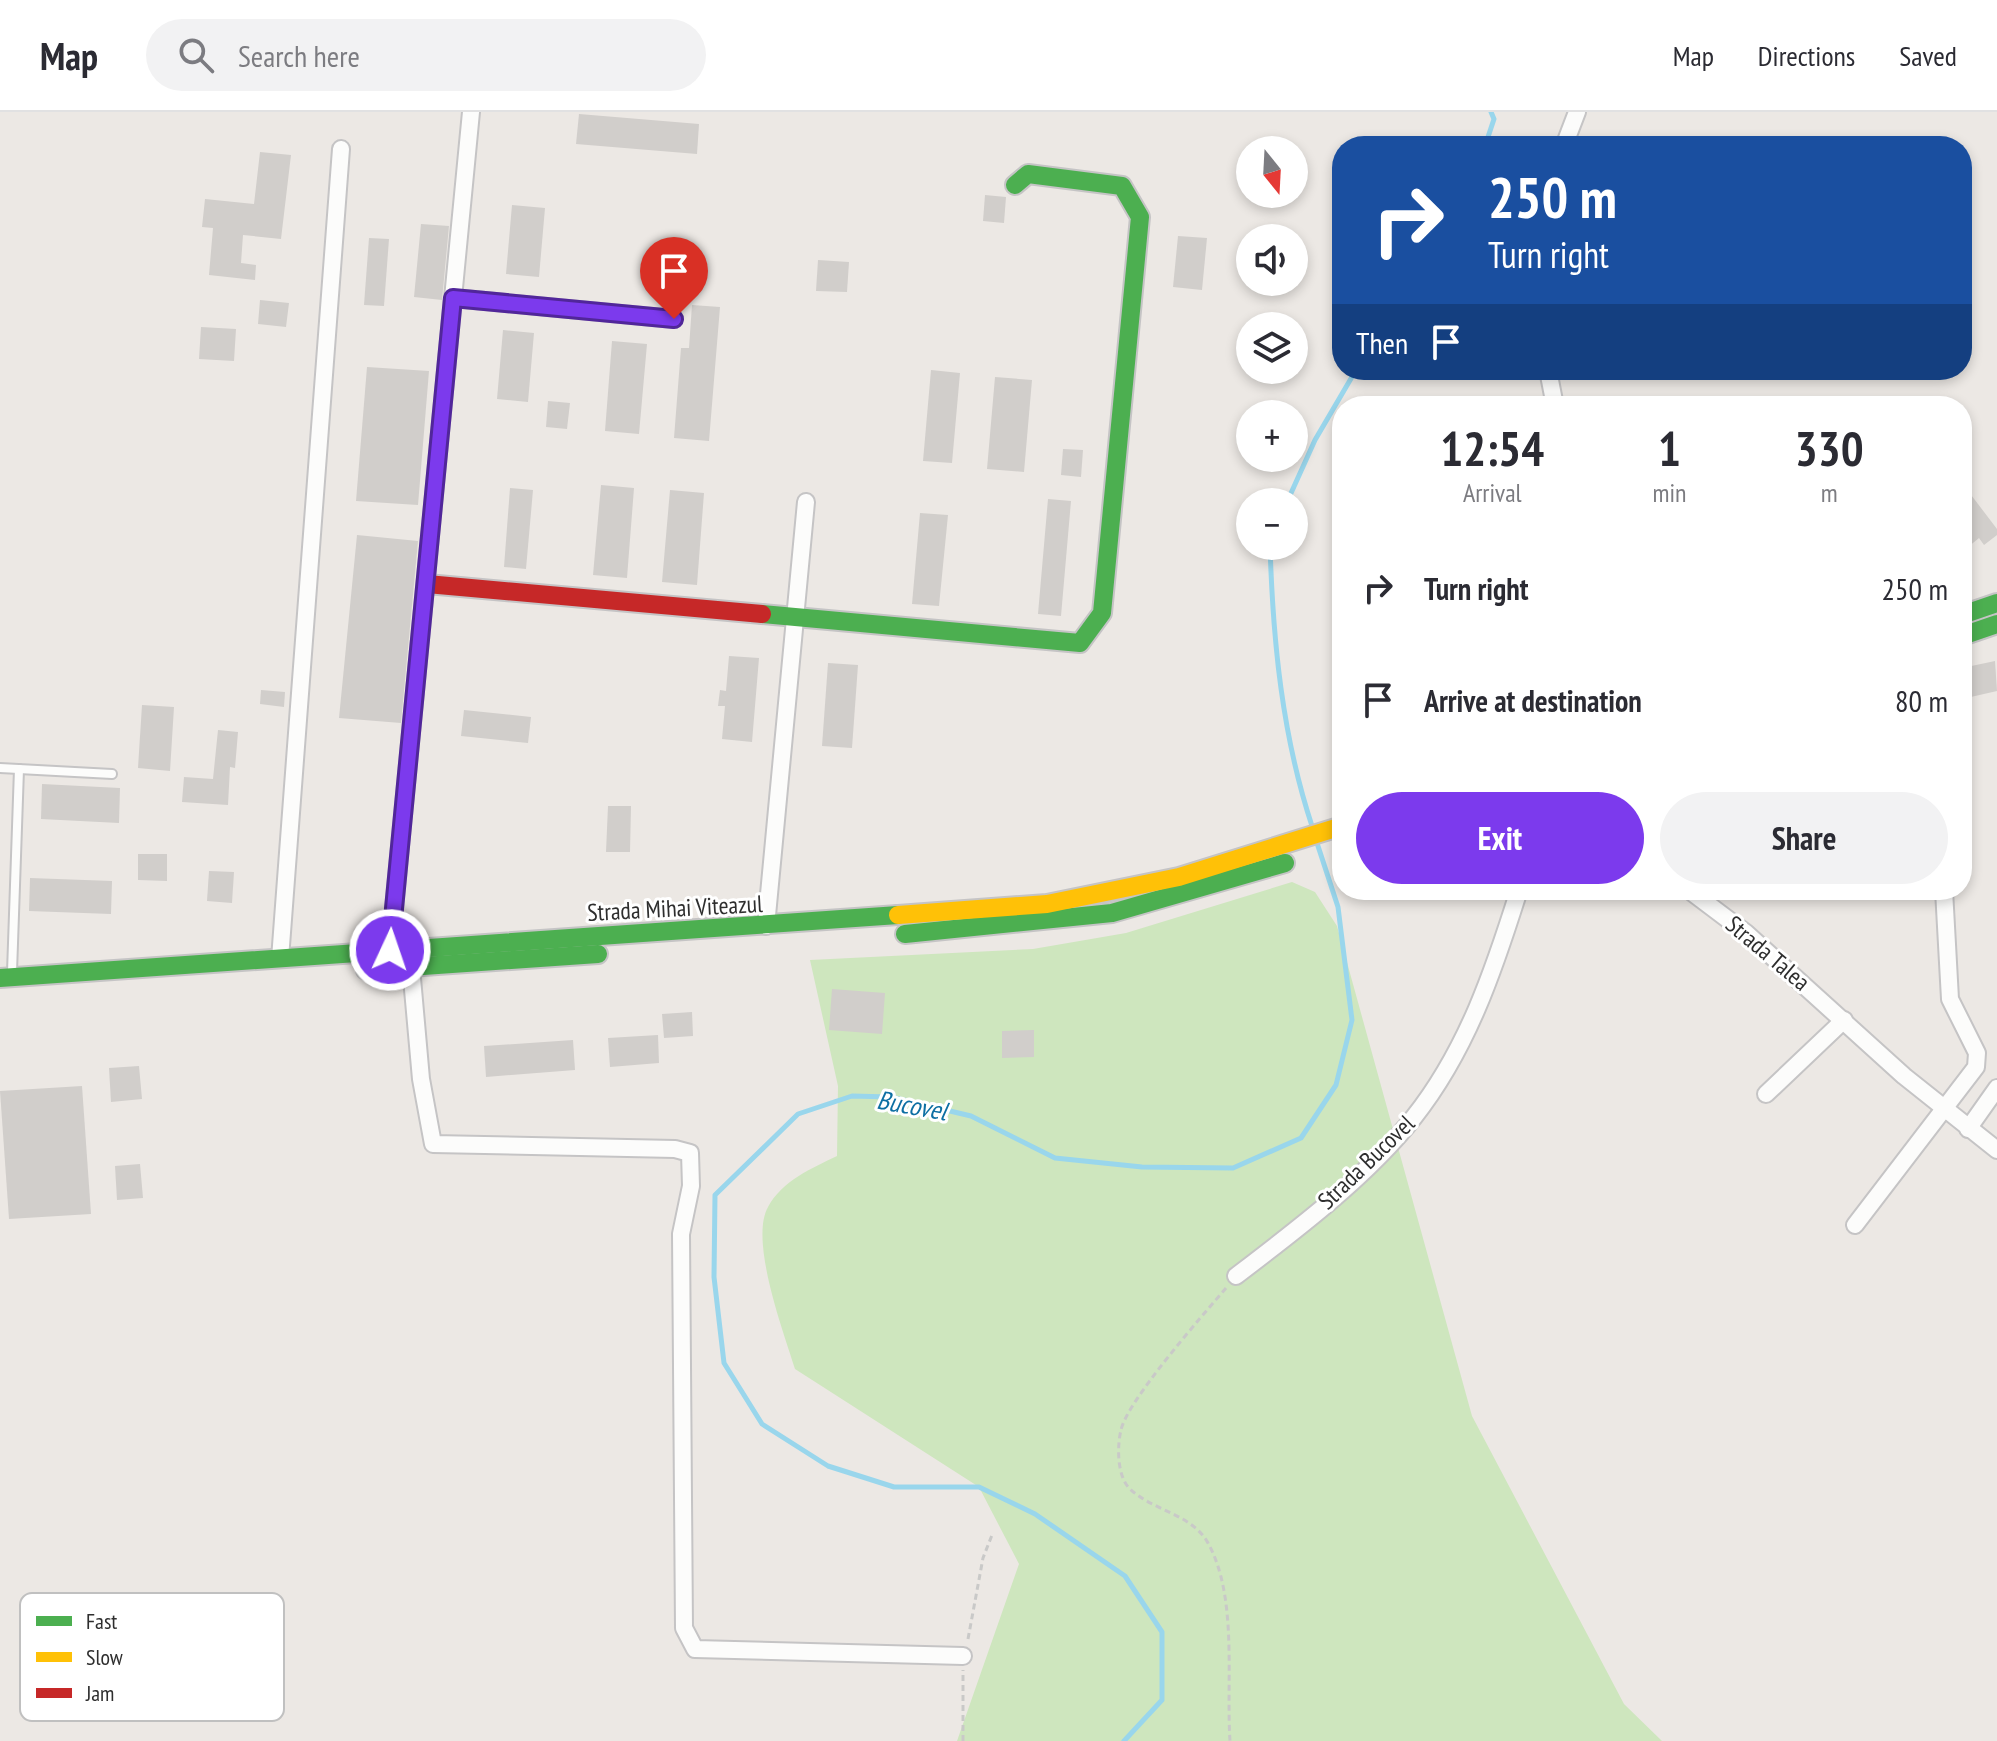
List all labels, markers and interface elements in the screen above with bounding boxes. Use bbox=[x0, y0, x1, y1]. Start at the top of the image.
search box bbox=[146, 19, 706, 91]
text: Map bbox=[40, 31, 98, 80]
icon: search bbox=[174, 33, 218, 77]
text: Search here bbox=[238, 36, 360, 75]
text: Map bbox=[1673, 37, 1714, 74]
text: Directions bbox=[1758, 37, 1855, 74]
text: Saved bbox=[1899, 37, 1957, 74]
north arrow bbox=[1236, 136, 1308, 208]
map controls bbox=[1236, 136, 1308, 560]
text: 250 m bbox=[1488, 161, 1617, 233]
icon: right bbox=[1356, 168, 1460, 272]
button: sound bbox=[1236, 224, 1308, 296]
text: Turn right bbox=[1488, 231, 1609, 278]
pin bbox=[640, 237, 708, 319]
icon: arrive bbox=[652, 249, 696, 293]
button: layers bbox=[1236, 312, 1308, 384]
icon: arrive bbox=[1424, 320, 1468, 364]
text: Then bbox=[1356, 323, 1408, 362]
button: + bbox=[1236, 400, 1308, 472]
text: 12:54 bbox=[1440, 417, 1544, 479]
text: 1 bbox=[1658, 417, 1681, 479]
text: 330 bbox=[1795, 417, 1864, 479]
text: Arrival bbox=[1463, 476, 1522, 509]
text: min bbox=[1652, 476, 1686, 509]
text: m bbox=[1821, 476, 1838, 509]
button: − bbox=[1236, 488, 1308, 560]
icon: right bbox=[1356, 566, 1400, 610]
text: Turn right bbox=[1424, 569, 1528, 608]
text: 250 m bbox=[1882, 569, 1948, 608]
icon: arrive bbox=[1356, 678, 1400, 722]
text: Arrive at destination bbox=[1424, 681, 1642, 720]
text: 80 m bbox=[1895, 681, 1948, 720]
button: Exit bbox=[1356, 792, 1644, 884]
button: Share bbox=[1660, 792, 1948, 884]
street label: Strada Mihai Viteazul bbox=[587, 888, 764, 928]
position arrow bbox=[348, 908, 432, 992]
street label: Strada Talea bbox=[1719, 909, 1817, 997]
water label: Bucovel bbox=[875, 1083, 952, 1128]
street label: Strada Bucovel bbox=[1311, 1108, 1421, 1216]
legend bbox=[20, 1593, 284, 1721]
text: Fast bbox=[86, 1607, 117, 1635]
text: Slow bbox=[86, 1643, 123, 1671]
text: Jam bbox=[85, 1679, 114, 1707]

